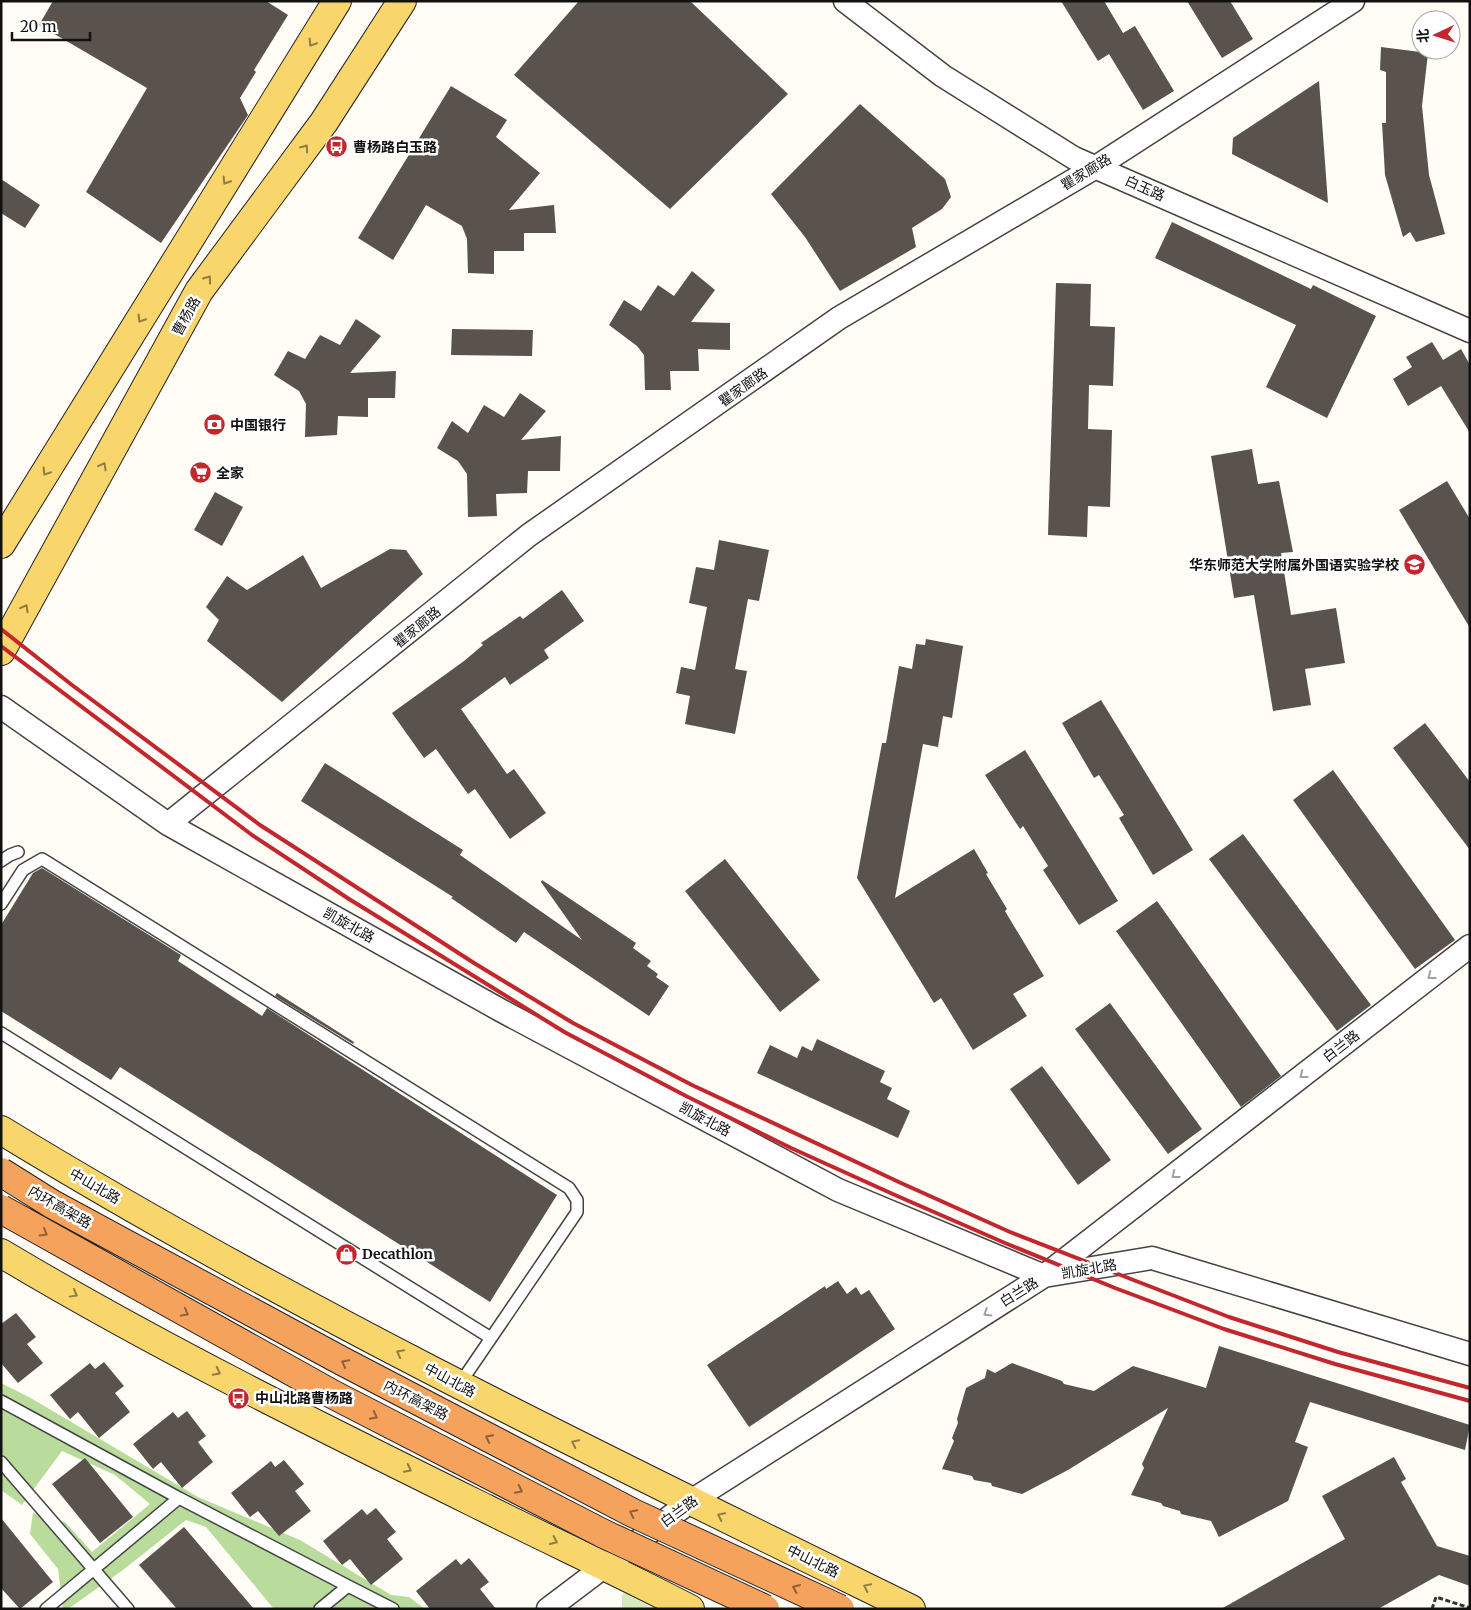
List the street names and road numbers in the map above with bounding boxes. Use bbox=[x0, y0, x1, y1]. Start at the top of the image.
street label: 瞿家廊路 bbox=[1057, 150, 1115, 194]
street label: 白玉路 bbox=[1122, 171, 1168, 205]
street label: 曹杨路 bbox=[168, 293, 204, 339]
street label: 瞿家廊路 bbox=[715, 364, 771, 410]
street label: 瞿家廊路 bbox=[390, 602, 444, 652]
street label: 凯旋北路 bbox=[320, 904, 378, 946]
street label: 白兰路 bbox=[1319, 1026, 1363, 1066]
street label: 凯旋北路 bbox=[676, 1098, 734, 1140]
street label: 中山北路 bbox=[66, 1164, 124, 1208]
street label: 内环高架路 bbox=[25, 1182, 95, 1232]
street label: 凯旋北路 bbox=[1060, 1255, 1118, 1283]
street label: 白兰路 bbox=[996, 1273, 1042, 1311]
street label: 中山北路 bbox=[421, 1359, 479, 1401]
street label: 内环高架路 bbox=[381, 1376, 451, 1424]
street label: 白兰路 bbox=[657, 1491, 701, 1531]
street label: 中山北路 bbox=[784, 1541, 842, 1581]

